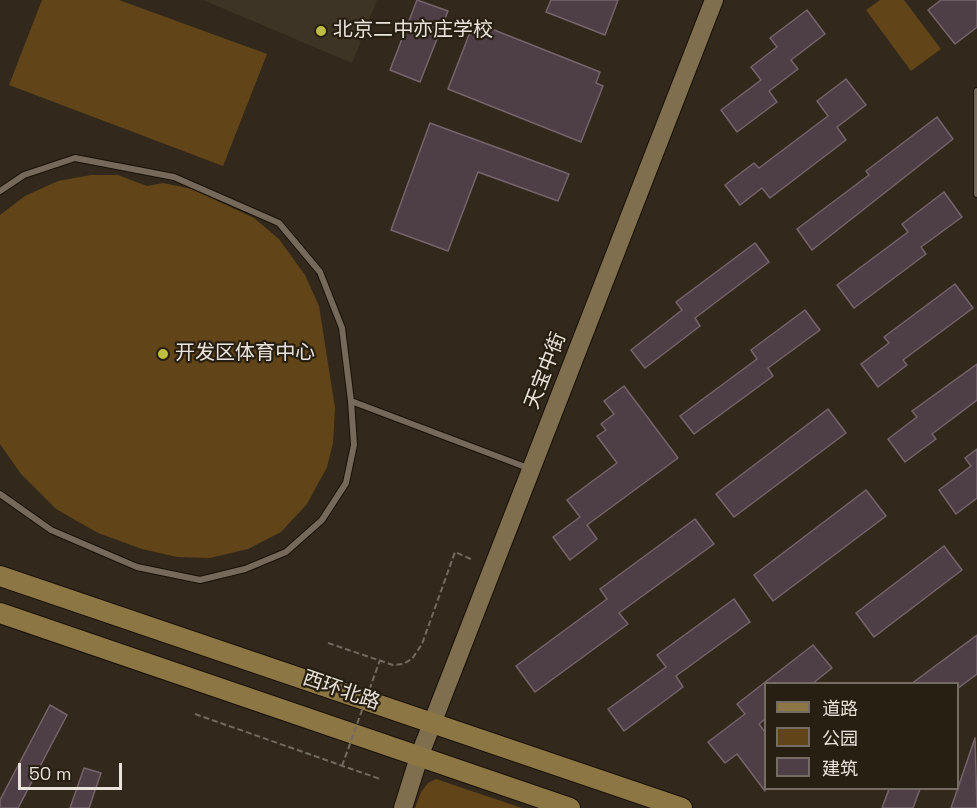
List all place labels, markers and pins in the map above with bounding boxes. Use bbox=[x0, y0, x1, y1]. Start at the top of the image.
place label: 北京二中亦庄学校 bbox=[333, 19, 493, 43]
marker: 北京二中亦庄学校 bbox=[314, 24, 328, 38]
place label: 开发区体育中心 bbox=[175, 342, 315, 366]
marker: 开发区体育中心 bbox=[156, 347, 170, 361]

